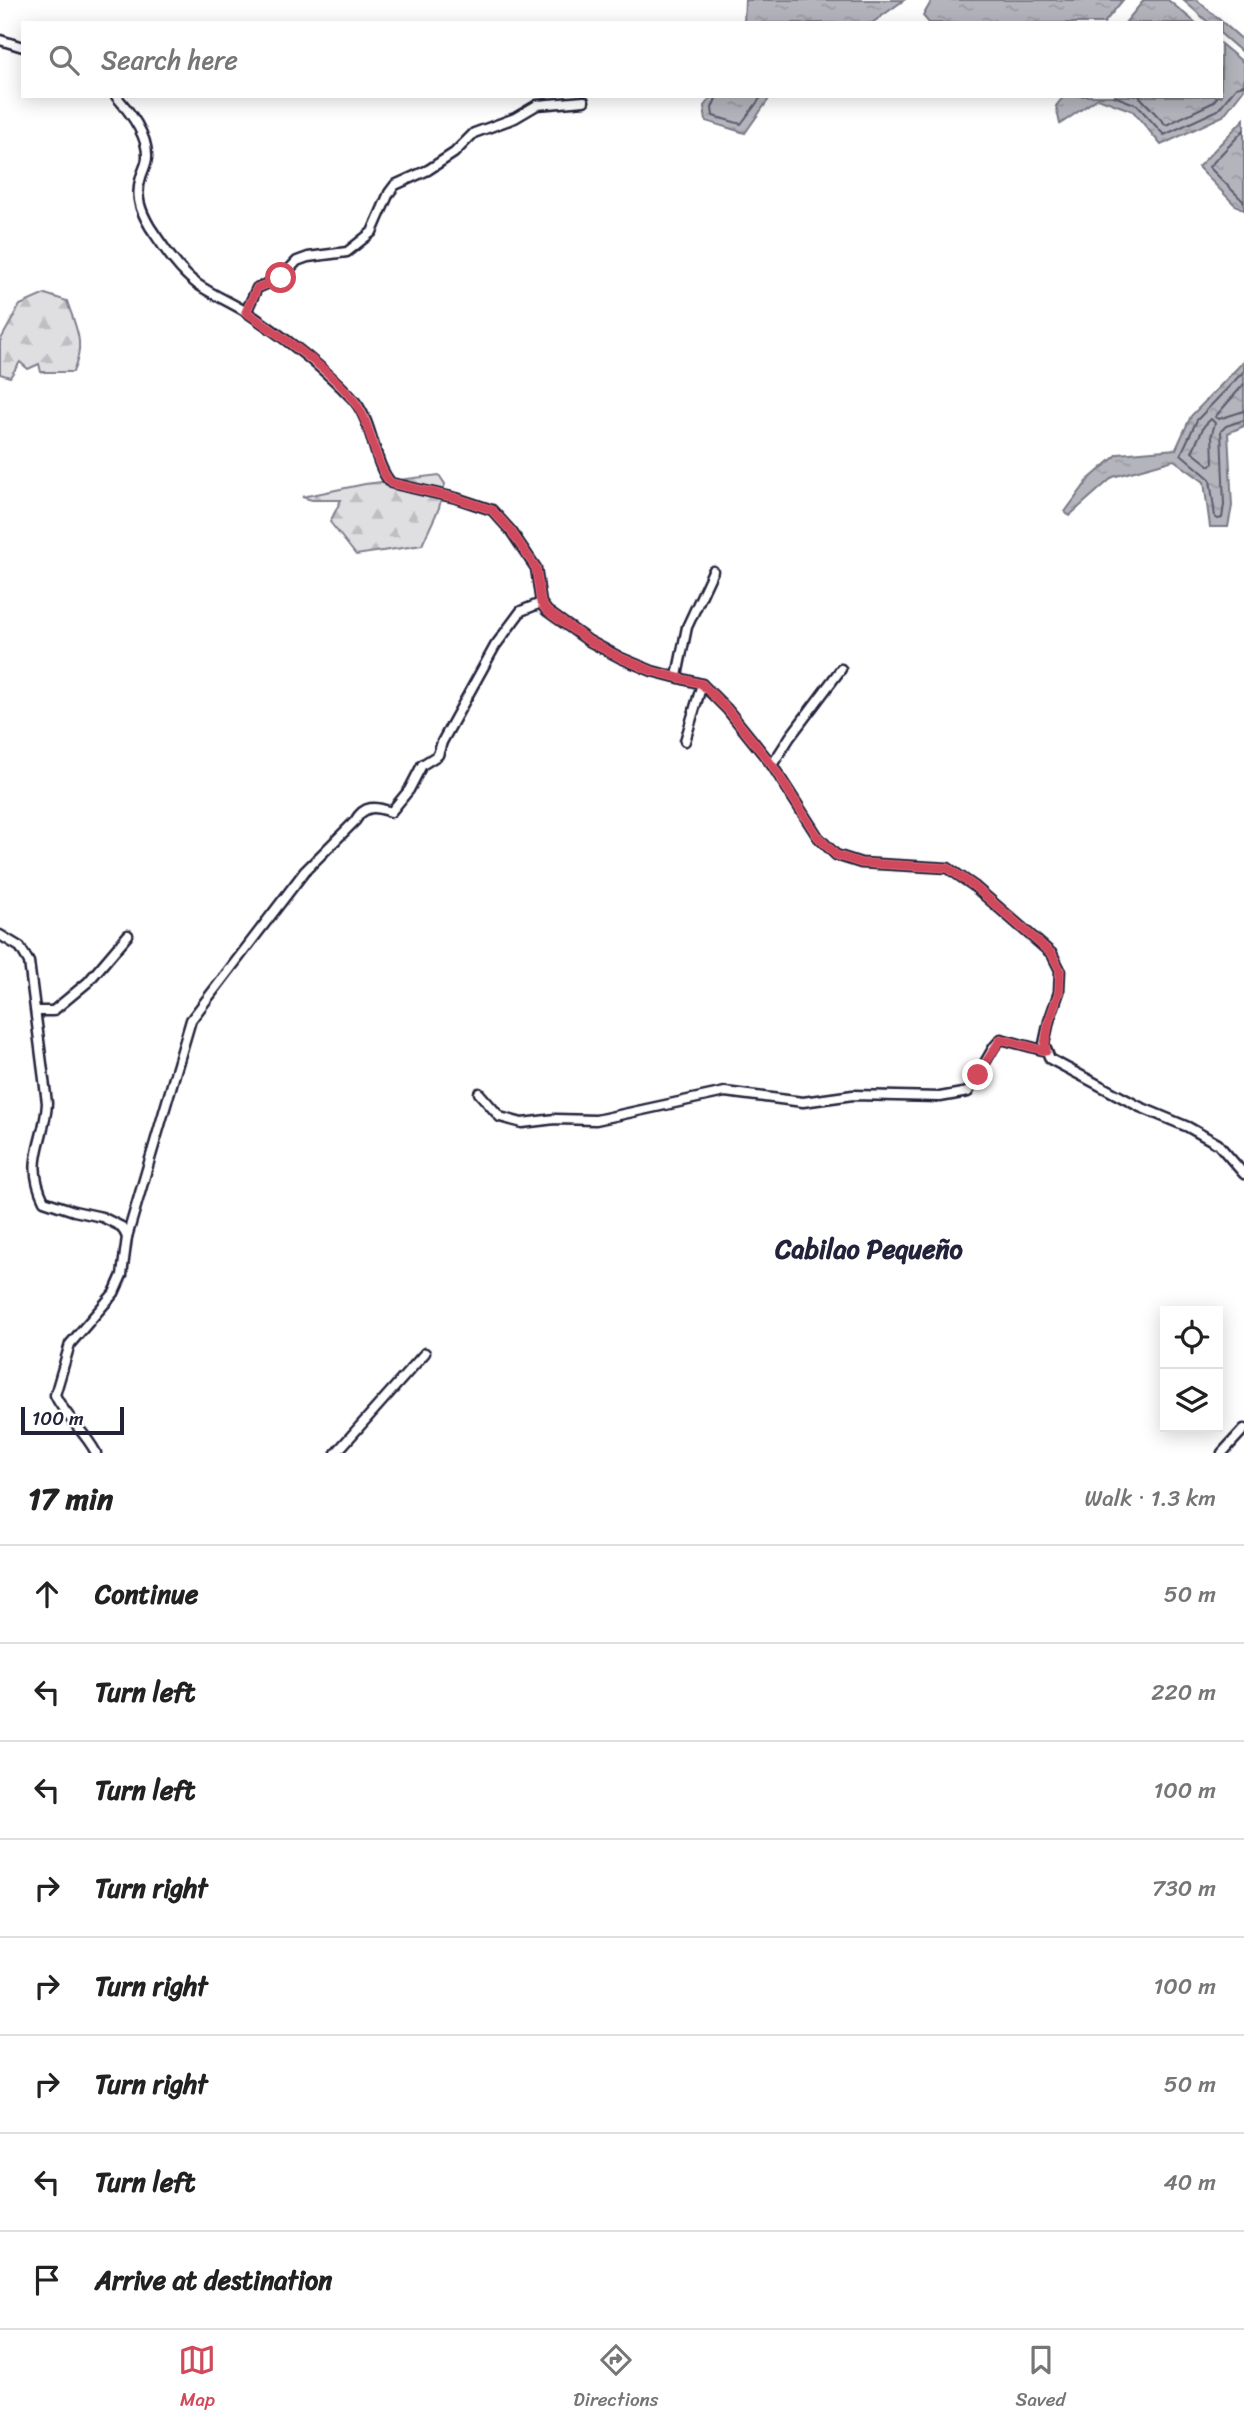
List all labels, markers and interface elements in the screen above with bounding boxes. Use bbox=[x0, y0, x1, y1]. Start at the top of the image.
search box bbox=[21, 21, 1223, 98]
text: Search here bbox=[101, 37, 238, 83]
icon: search bbox=[45, 41, 83, 79]
route start bbox=[265, 262, 296, 293]
route end bbox=[962, 1059, 993, 1090]
district label: Cabilao Pequeño bbox=[774, 1226, 964, 1272]
map controls bbox=[1160, 1306, 1223, 1432]
button: locate bbox=[1160, 1306, 1223, 1369]
button: layers bbox=[1160, 1369, 1223, 1432]
text: 100 m bbox=[32, 1402, 84, 1435]
scale bar bbox=[21, 1404, 124, 1436]
text: 17 min bbox=[28, 1472, 113, 1526]
text: Walk · 1.3 km bbox=[1085, 1478, 1216, 1519]
text: Continue bbox=[95, 1571, 198, 1617]
text: 50 m bbox=[1164, 1574, 1216, 1615]
icon: ahead bbox=[28, 1575, 66, 1613]
text: Turn left bbox=[95, 1669, 195, 1715]
text: 220 m bbox=[1151, 1672, 1216, 1713]
icon: left bbox=[28, 1673, 66, 1711]
text: Turn left bbox=[95, 1767, 195, 1813]
text: 100 m bbox=[1153, 1770, 1216, 1811]
icon: left bbox=[28, 1771, 66, 1809]
text: Turn right bbox=[95, 1865, 208, 1911]
text: 730 m bbox=[1152, 1868, 1216, 1909]
icon: right bbox=[28, 1869, 66, 1907]
text: Turn right bbox=[95, 1963, 208, 2009]
text: 100 m bbox=[1153, 1966, 1216, 2007]
icon: right bbox=[28, 1967, 66, 2005]
text: Turn right bbox=[95, 2061, 208, 2107]
text: 50 m bbox=[1164, 2064, 1216, 2105]
icon: right bbox=[28, 2065, 66, 2103]
text: Turn left bbox=[95, 2159, 195, 2205]
text: 40 m bbox=[1163, 2162, 1216, 2203]
icon: left bbox=[28, 2163, 66, 2201]
text: Arrive at destination bbox=[95, 2257, 332, 2303]
icon: arrive bbox=[28, 2261, 66, 2299]
tab: Map bbox=[178, 2341, 216, 2416]
tab: Directions bbox=[573, 2341, 659, 2416]
tab: Saved bbox=[1015, 2341, 1066, 2416]

